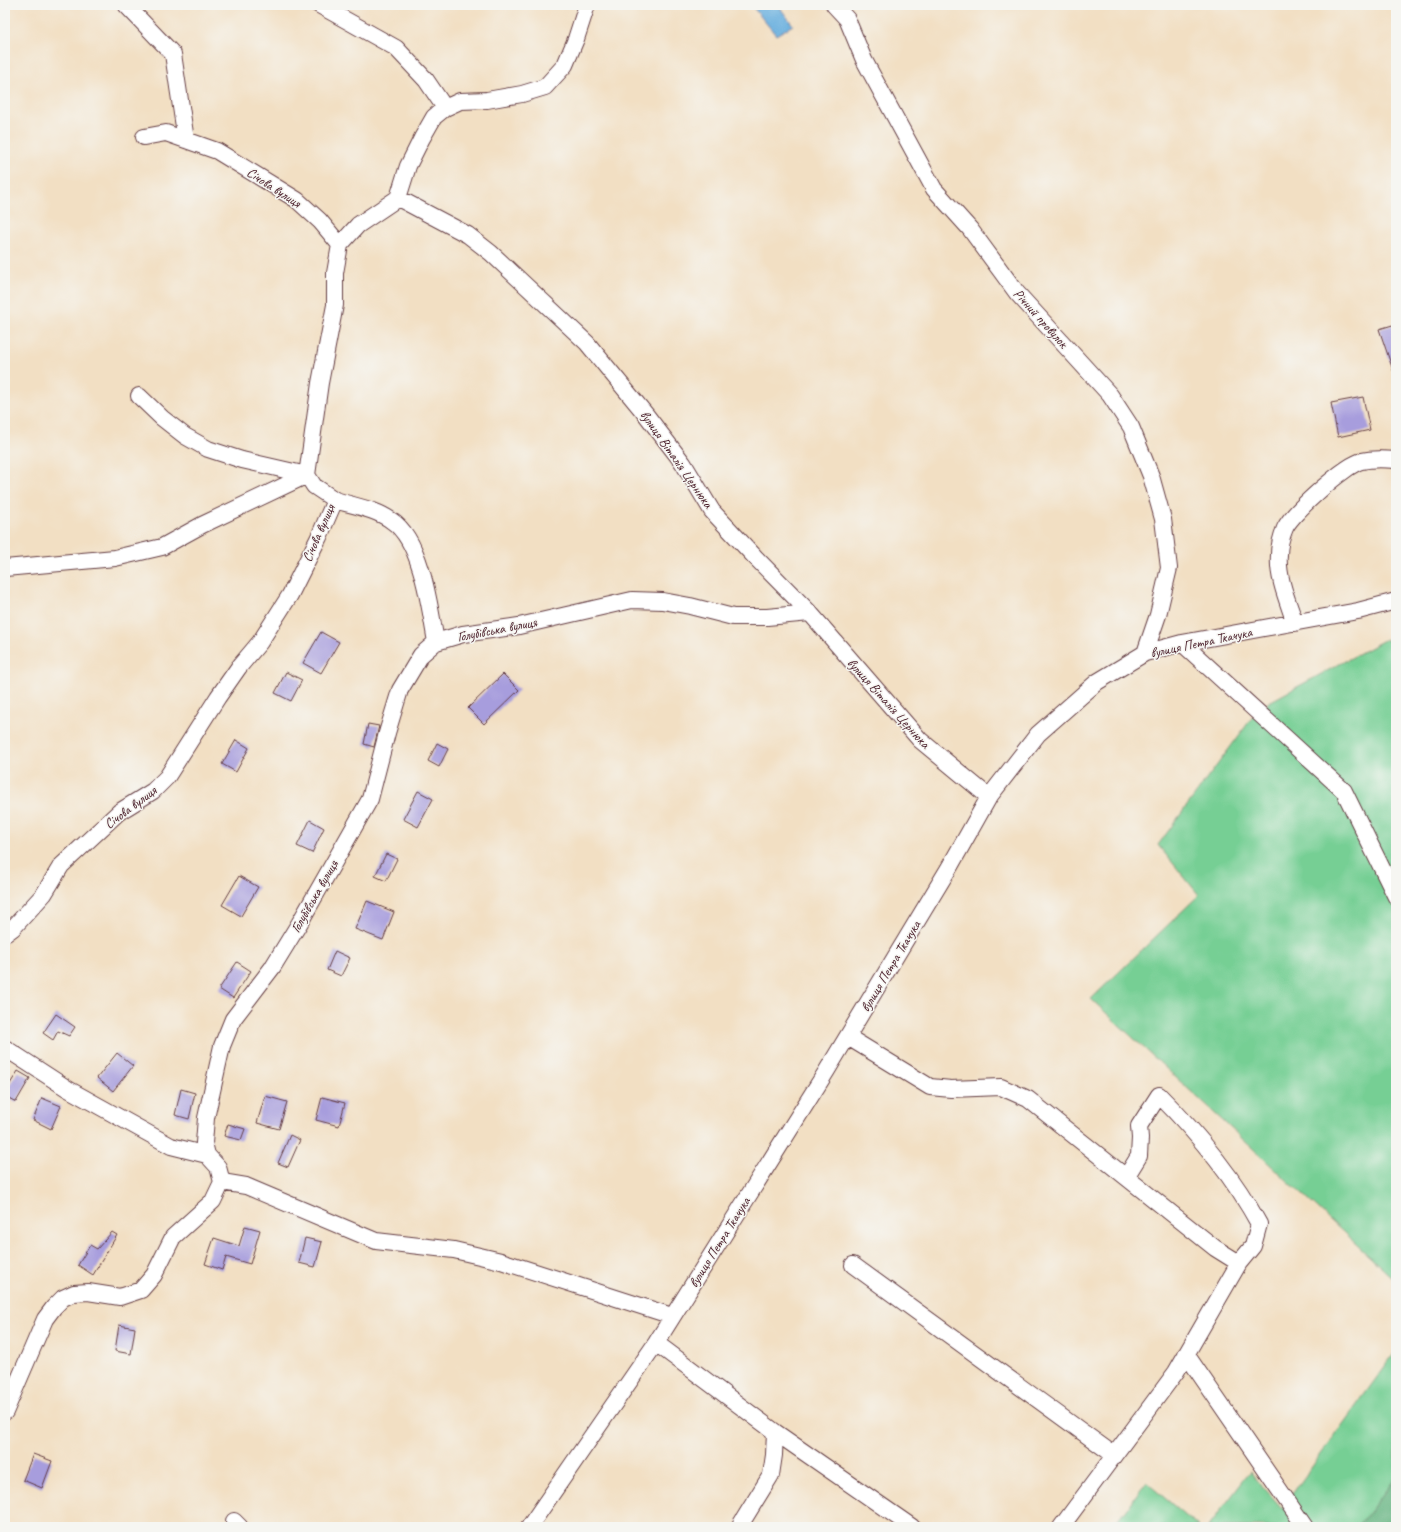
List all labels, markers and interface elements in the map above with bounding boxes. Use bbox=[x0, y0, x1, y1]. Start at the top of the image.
street label: Січова вулиця bbox=[244, 164, 305, 212]
street label: Річний провулок bbox=[1010, 285, 1073, 353]
street label: вулиця Віталія Цернюка bbox=[636, 407, 717, 512]
street label: Січова вулиця bbox=[298, 500, 339, 564]
street label: Голубівська вулиця bbox=[456, 613, 539, 646]
street label: вулиця Петра Ткачука bbox=[1149, 623, 1255, 662]
street label: вулиця Віталія Цернюка bbox=[844, 655, 934, 753]
street label: Січова вулиця bbox=[101, 781, 161, 833]
street label: Голубівська вулиця bbox=[287, 856, 342, 935]
street label: вулиця Петра Ткачука bbox=[857, 916, 925, 1015]
street label: вулиця Петра Ткачука bbox=[685, 1193, 755, 1291]

